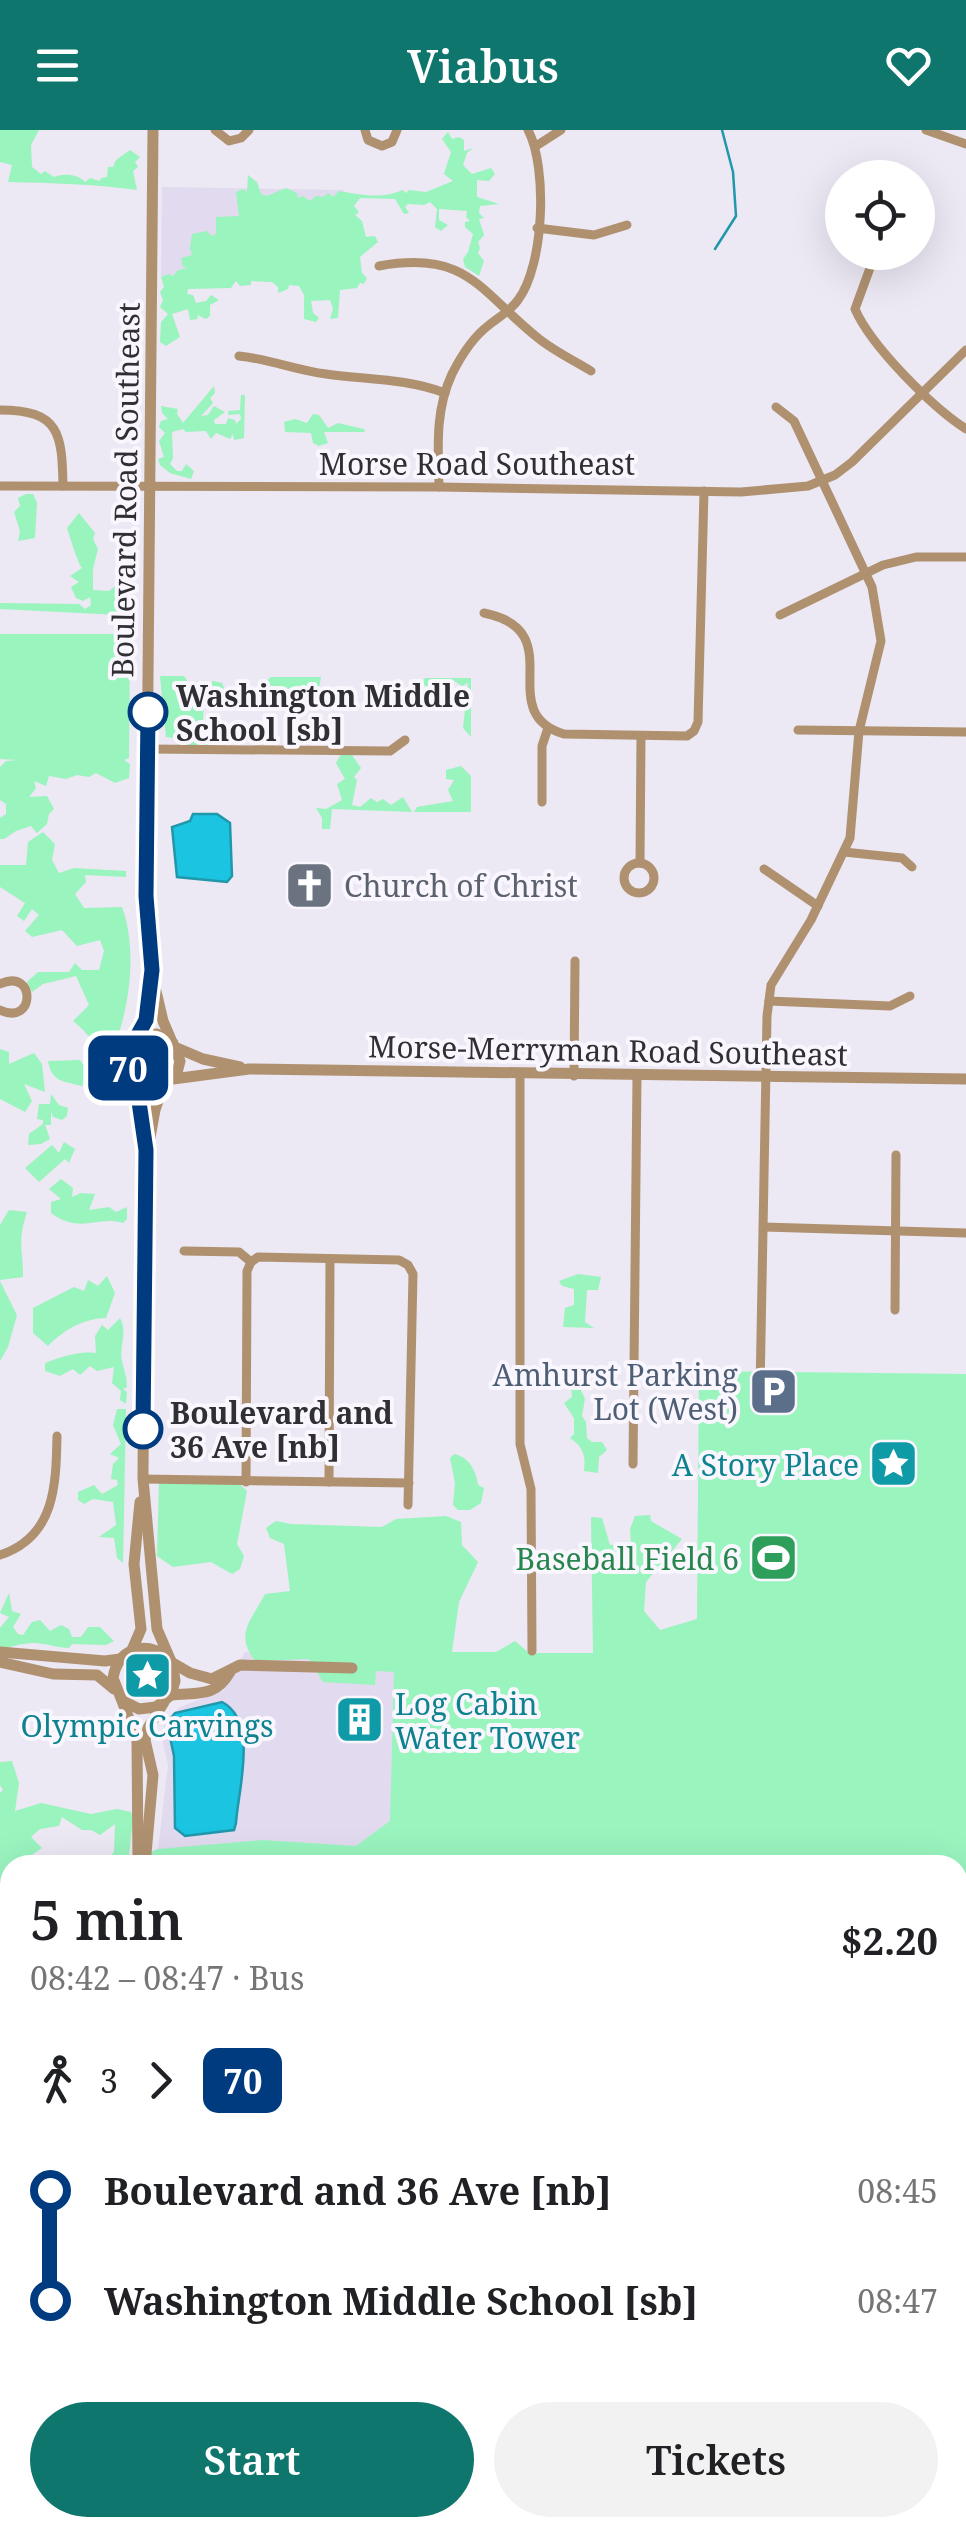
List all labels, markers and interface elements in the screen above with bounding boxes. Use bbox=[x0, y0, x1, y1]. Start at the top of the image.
text: Viabus bbox=[407, 35, 559, 96]
icon: menu bbox=[30, 38, 85, 93]
icon: heart bbox=[881, 38, 936, 93]
map controls bbox=[825, 160, 935, 270]
button: locate bbox=[825, 160, 935, 270]
street label: Boulevard Road Southeast bbox=[101, 302, 149, 678]
street label: Morse Road Southeast bbox=[319, 443, 635, 484]
place label: Washington Middle School [sb] bbox=[176, 675, 470, 750]
marker: Washington Middle School [sb] bbox=[129, 693, 167, 731]
church icon: Church of Christ bbox=[283, 859, 335, 911]
place label: Church of Christ bbox=[344, 865, 578, 906]
street label: Morse-Merryman Road Southeast bbox=[368, 1025, 848, 1075]
line badge: 70 bbox=[83, 1036, 173, 1100]
text: 70 bbox=[108, 1045, 148, 1092]
place label: Amhurst Parking Lot (West) bbox=[493, 1354, 738, 1429]
parking icon: Amhurst Parking Lot (West) bbox=[747, 1365, 799, 1417]
place label: Boulevard and 36 Ave [nb] bbox=[170, 1392, 393, 1467]
marker: Boulevard and 36 Ave [nb] bbox=[124, 1410, 162, 1448]
place icon: A Story Place bbox=[868, 1438, 920, 1490]
place label: A Story Place bbox=[672, 1444, 859, 1485]
sports icon: Baseball Field 6 bbox=[748, 1532, 800, 1584]
place label: Baseball Field 6 bbox=[516, 1538, 739, 1579]
place icon: Olympic Carvings bbox=[121, 1650, 173, 1702]
place label: Log Cabin Water Tower bbox=[395, 1683, 580, 1758]
building icon: Log Cabin Water Tower bbox=[334, 1694, 386, 1746]
place label: Olympic Carvings bbox=[21, 1705, 273, 1746]
text: 5 min bbox=[30, 1881, 184, 1956]
text: $2.20 bbox=[841, 1914, 938, 1966]
text: 08:42 – 08:47 · Bus bbox=[30, 1956, 304, 1999]
icon: walk bbox=[30, 2053, 85, 2108]
icon: forward bbox=[133, 2053, 188, 2108]
text: 70 bbox=[223, 2057, 262, 2104]
text: 3 bbox=[100, 2059, 118, 2102]
text: Boulevard and 36 Ave [nb] bbox=[104, 2164, 612, 2216]
text: 08:45 bbox=[857, 2169, 938, 2212]
text: Washington Middle School [sb] bbox=[104, 2274, 698, 2326]
text: 08:47 bbox=[857, 2279, 938, 2322]
button: Start bbox=[30, 2402, 474, 2517]
button: Tickets bbox=[494, 2402, 938, 2517]

